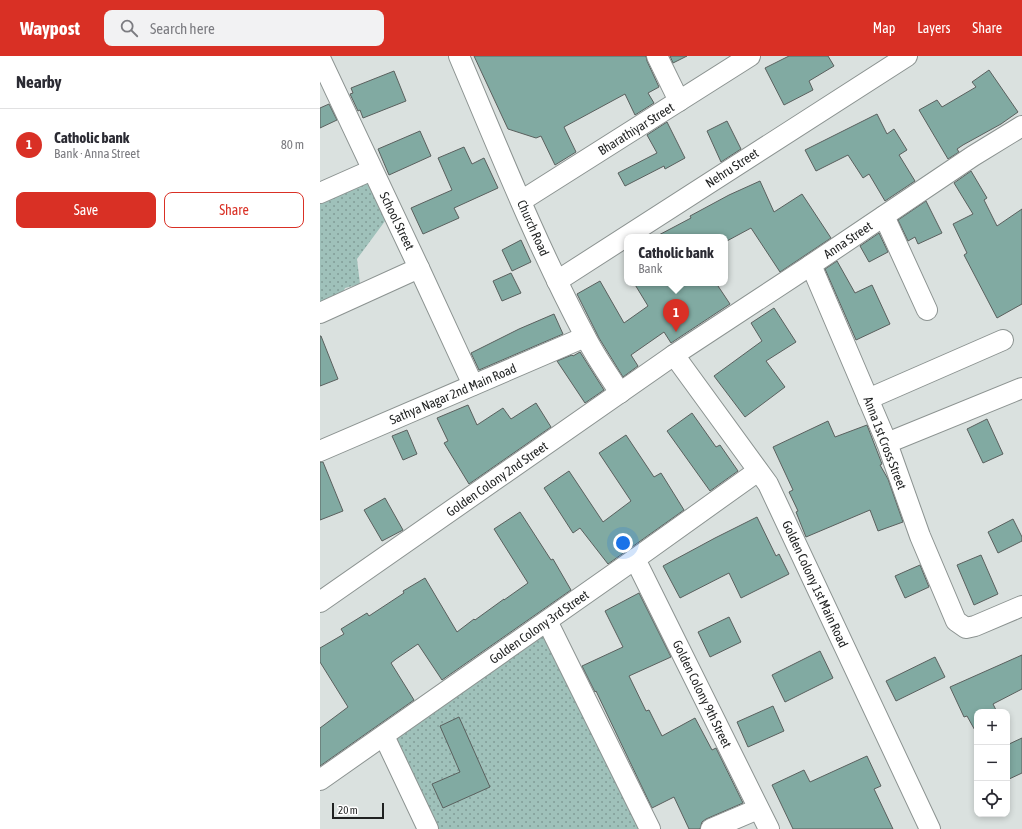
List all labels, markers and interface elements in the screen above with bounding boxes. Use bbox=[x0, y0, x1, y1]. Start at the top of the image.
search box bbox=[104, 10, 384, 46]
text: Waypost bbox=[20, 17, 80, 39]
icon: search bbox=[118, 17, 140, 39]
text: Search here bbox=[150, 20, 215, 37]
text: Map bbox=[873, 20, 895, 36]
text: Layers bbox=[917, 20, 950, 36]
text: Share bbox=[972, 20, 1002, 36]
text: Nearby bbox=[16, 72, 62, 92]
street label: Bharathiyar Street bbox=[595, 100, 677, 158]
text: Catholic bank bbox=[54, 129, 129, 146]
text: 1 bbox=[26, 137, 32, 152]
text: 80 m bbox=[281, 137, 304, 152]
street label: Nehru Street bbox=[703, 145, 762, 191]
text: Bank · Anna Street bbox=[54, 146, 140, 161]
street label: School Street bbox=[377, 190, 418, 253]
button: Save bbox=[16, 192, 156, 228]
button: Share bbox=[164, 192, 304, 228]
street label: Church Road bbox=[514, 198, 552, 258]
street label: Anna Street bbox=[821, 218, 875, 262]
popup bbox=[624, 234, 728, 286]
text: Catholic bank bbox=[638, 244, 714, 261]
text: Bank bbox=[638, 261, 663, 276]
pin: 1 bbox=[663, 299, 689, 332]
street label: Sathya Nagar 2nd Main Road bbox=[387, 360, 519, 428]
street label: Anna 1st Cross Street bbox=[860, 394, 910, 492]
street label: Golden Colony 2nd Street bbox=[443, 438, 551, 520]
street label: Golden Colony 1st Main Road bbox=[779, 518, 851, 650]
your location bbox=[613, 533, 633, 553]
street label: Golden Colony 3rd Street bbox=[486, 587, 592, 667]
street label: Golden Colony 9th Street bbox=[669, 638, 735, 750]
map controls bbox=[974, 709, 1010, 817]
button: + bbox=[974, 709, 1010, 745]
button: − bbox=[974, 745, 1010, 781]
button: locate bbox=[974, 781, 1010, 817]
scale bar bbox=[332, 801, 384, 820]
text: 20 m bbox=[338, 804, 358, 816]

